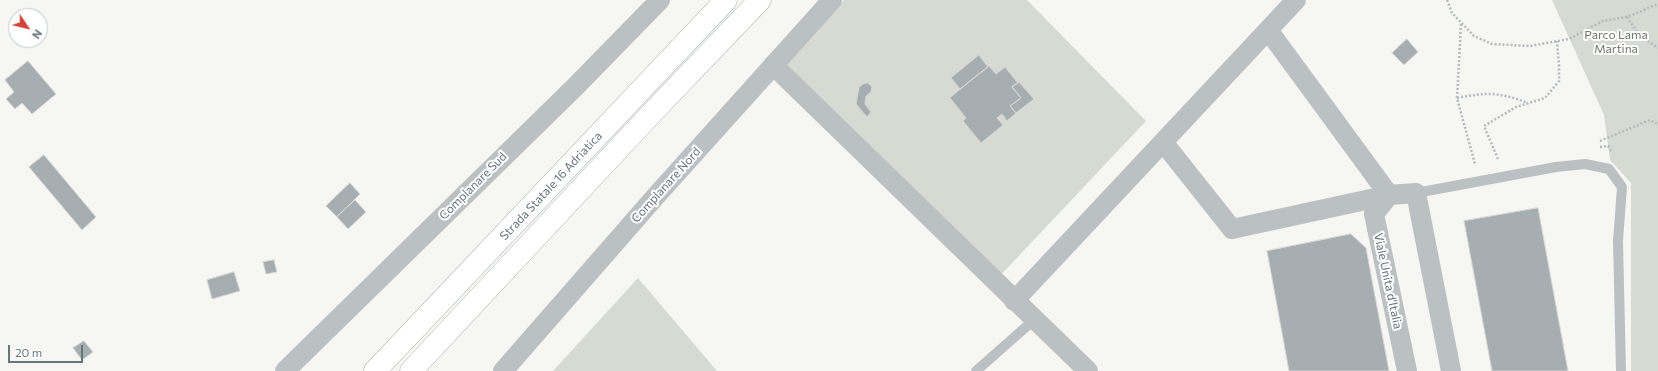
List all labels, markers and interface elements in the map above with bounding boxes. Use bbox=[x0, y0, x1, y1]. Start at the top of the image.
north arrow bbox=[8, 8, 48, 48]
text: N bbox=[30, 27, 45, 42]
park label: Parco Lama Martina bbox=[1584, 28, 1648, 56]
street label: Strada Statale 16 Adriatica bbox=[497, 129, 605, 243]
street label: Complanare Nord bbox=[628, 144, 704, 226]
street label: Complanare Sud bbox=[436, 149, 510, 223]
street label: Viale Unita d'Italia bbox=[1371, 232, 1405, 330]
scale bar bbox=[10, 337, 85, 363]
text: 20 m bbox=[15, 345, 42, 359]

